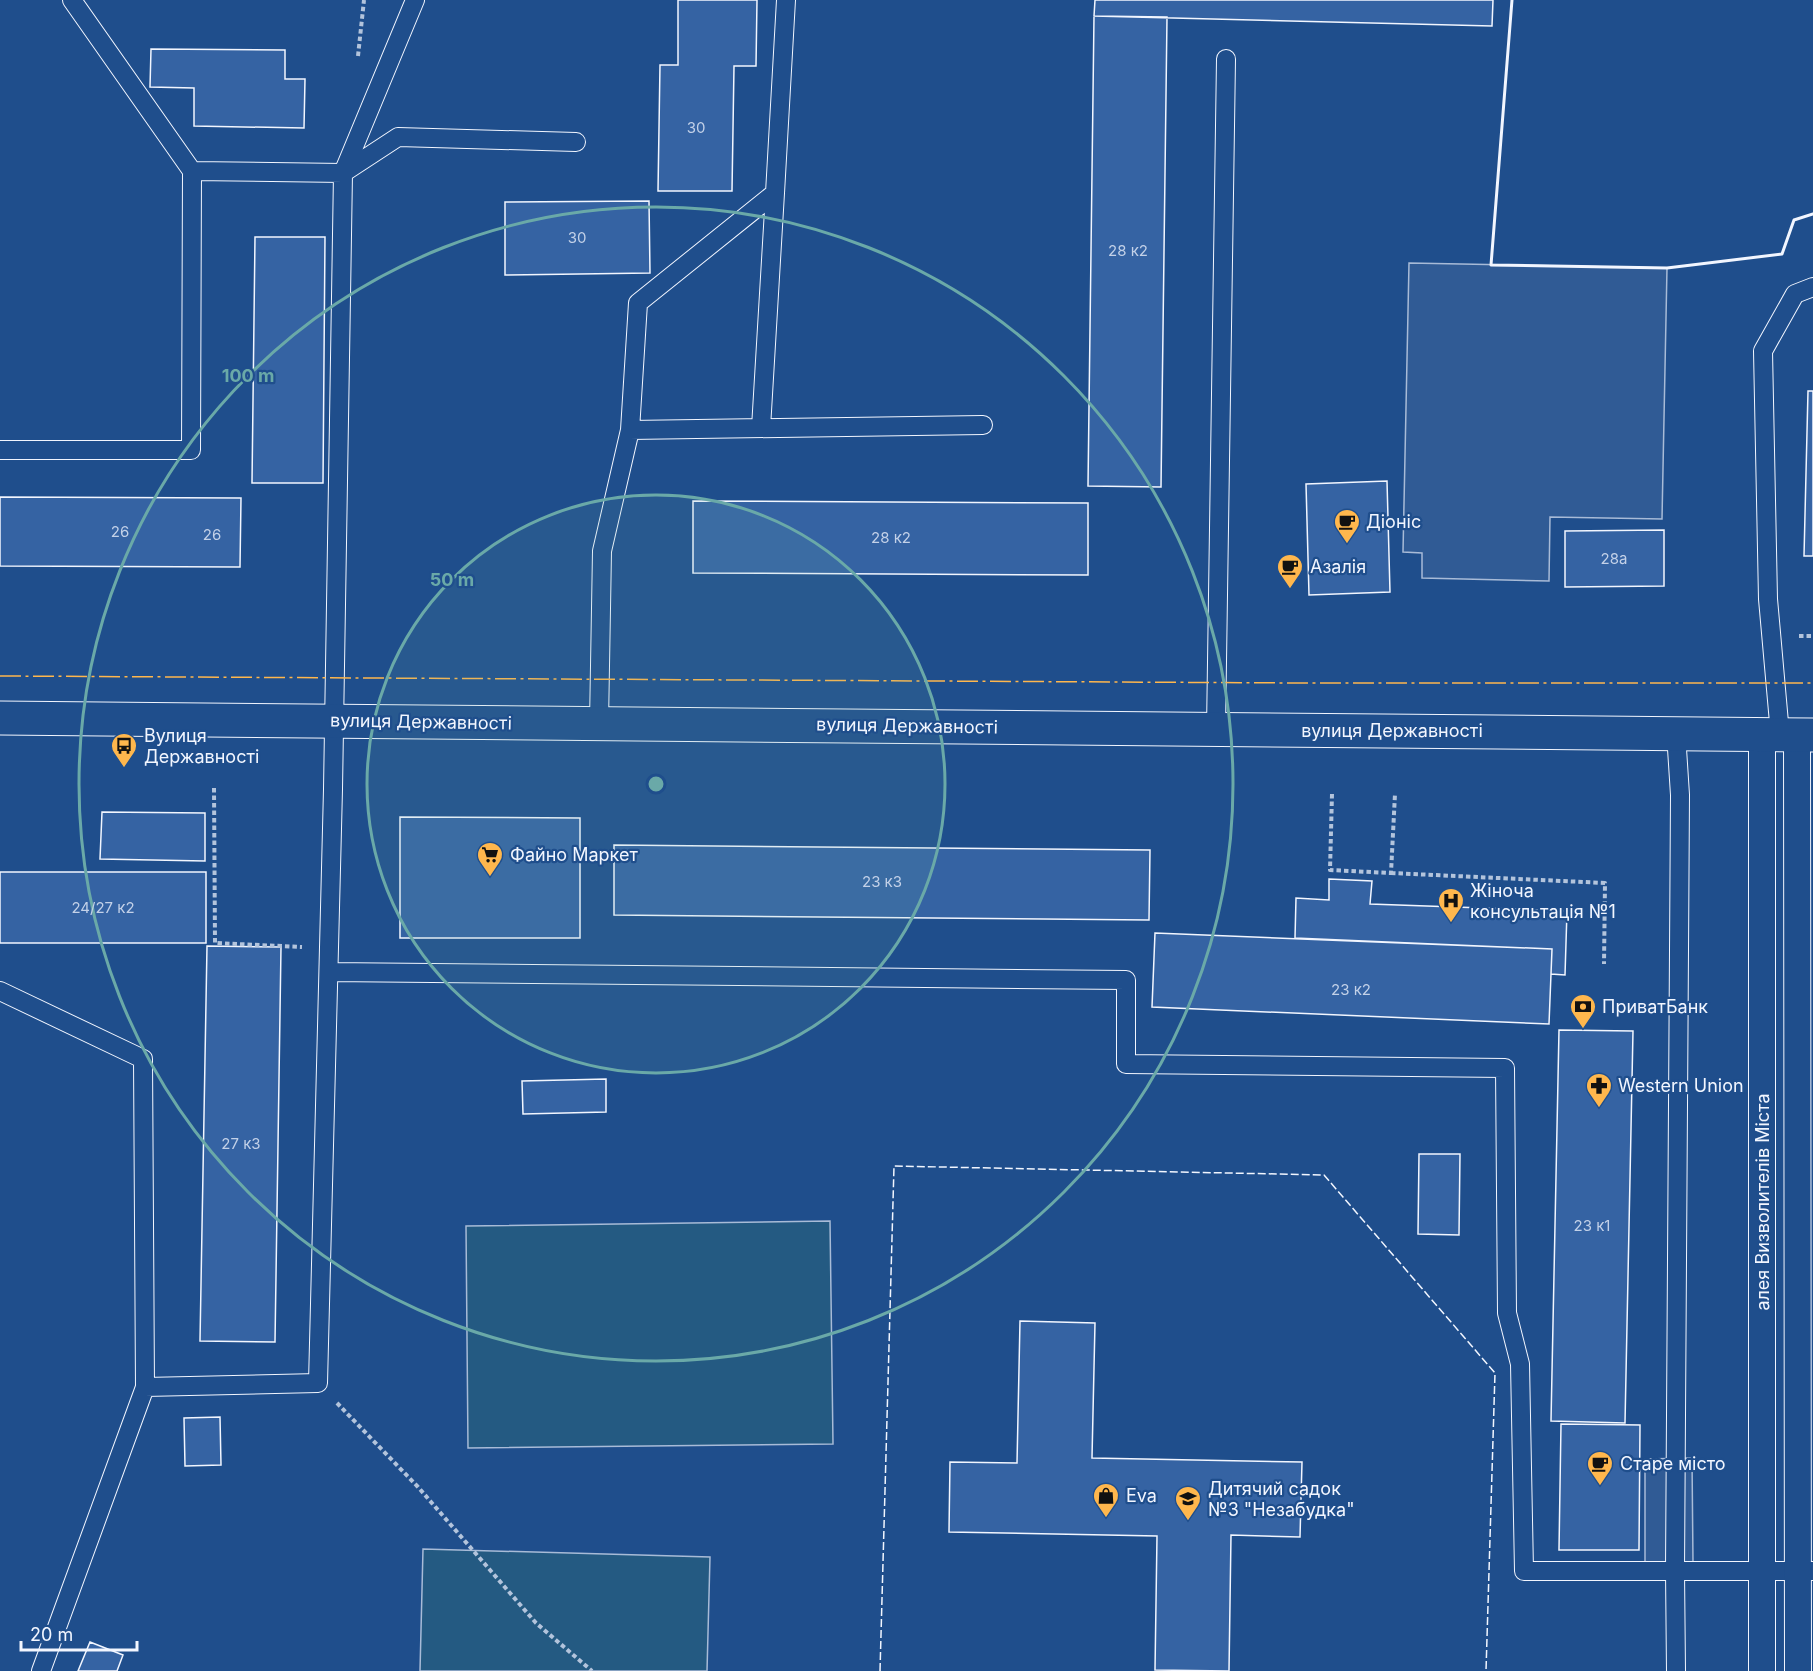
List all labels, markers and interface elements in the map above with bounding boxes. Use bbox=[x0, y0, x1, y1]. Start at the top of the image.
house number: 30 bbox=[687, 118, 705, 137]
house number: 30 bbox=[568, 228, 586, 247]
house number: 28 к2 bbox=[1108, 241, 1148, 260]
text: 100 m bbox=[222, 365, 274, 386]
cafe icon: Діоніс bbox=[1332, 507, 1362, 545]
place label: Діоніс bbox=[1366, 511, 1421, 532]
house number: 26 bbox=[111, 522, 129, 541]
house number: 26 bbox=[203, 525, 221, 544]
house number: 28 к2 bbox=[871, 528, 911, 547]
house number: 28а bbox=[1601, 549, 1627, 568]
cafe icon: Азалія bbox=[1275, 552, 1305, 590]
place label: Азалія bbox=[1310, 556, 1366, 577]
text: 50 m bbox=[430, 569, 474, 590]
street label: вулиця Державності bbox=[330, 709, 512, 734]
street label: вулиця Державності bbox=[816, 713, 998, 738]
street label: вулиця Державності bbox=[1301, 720, 1483, 741]
place label: Вулиця Державності bbox=[144, 725, 259, 767]
bus stop icon: Вулиця Державності bbox=[109, 731, 139, 769]
centre of rings bbox=[646, 774, 666, 794]
supermarket icon: Файно Маркет bbox=[475, 840, 505, 878]
place label: Файно Маркет bbox=[510, 844, 638, 865]
house number: 23 к3 bbox=[862, 872, 902, 891]
place label: Жіноча консультація №1 bbox=[1470, 880, 1616, 922]
hospital icon: Жіноча консультація №1 bbox=[1436, 886, 1466, 924]
house number: 24/27 к2 bbox=[71, 898, 135, 917]
house number: 23 к2 bbox=[1331, 980, 1371, 999]
bank icon: ПриватБанк bbox=[1568, 992, 1598, 1030]
place label: ПриватБанк bbox=[1602, 996, 1708, 1017]
pharmacy icon: Western Union bbox=[1584, 1071, 1614, 1109]
place label: Western Union bbox=[1618, 1075, 1744, 1096]
street label: алея Визволителів Міста bbox=[1752, 1093, 1773, 1311]
house number: 27 к3 bbox=[221, 1134, 261, 1153]
house number: 23 к1 bbox=[1574, 1216, 1610, 1235]
cafe icon: Старе місто bbox=[1585, 1449, 1615, 1487]
place label: Старе місто bbox=[1620, 1453, 1726, 1474]
place label: Дитячий садок №3 "Незабудка" bbox=[1208, 1478, 1355, 1520]
shop icon: Eva bbox=[1091, 1481, 1121, 1519]
school or university icon: Дитячий садок №3 "Незабудка" bbox=[1173, 1484, 1203, 1522]
place label: Eva bbox=[1126, 1485, 1157, 1506]
scale bar bbox=[21, 1614, 136, 1652]
text: 20 m bbox=[30, 1624, 73, 1645]

